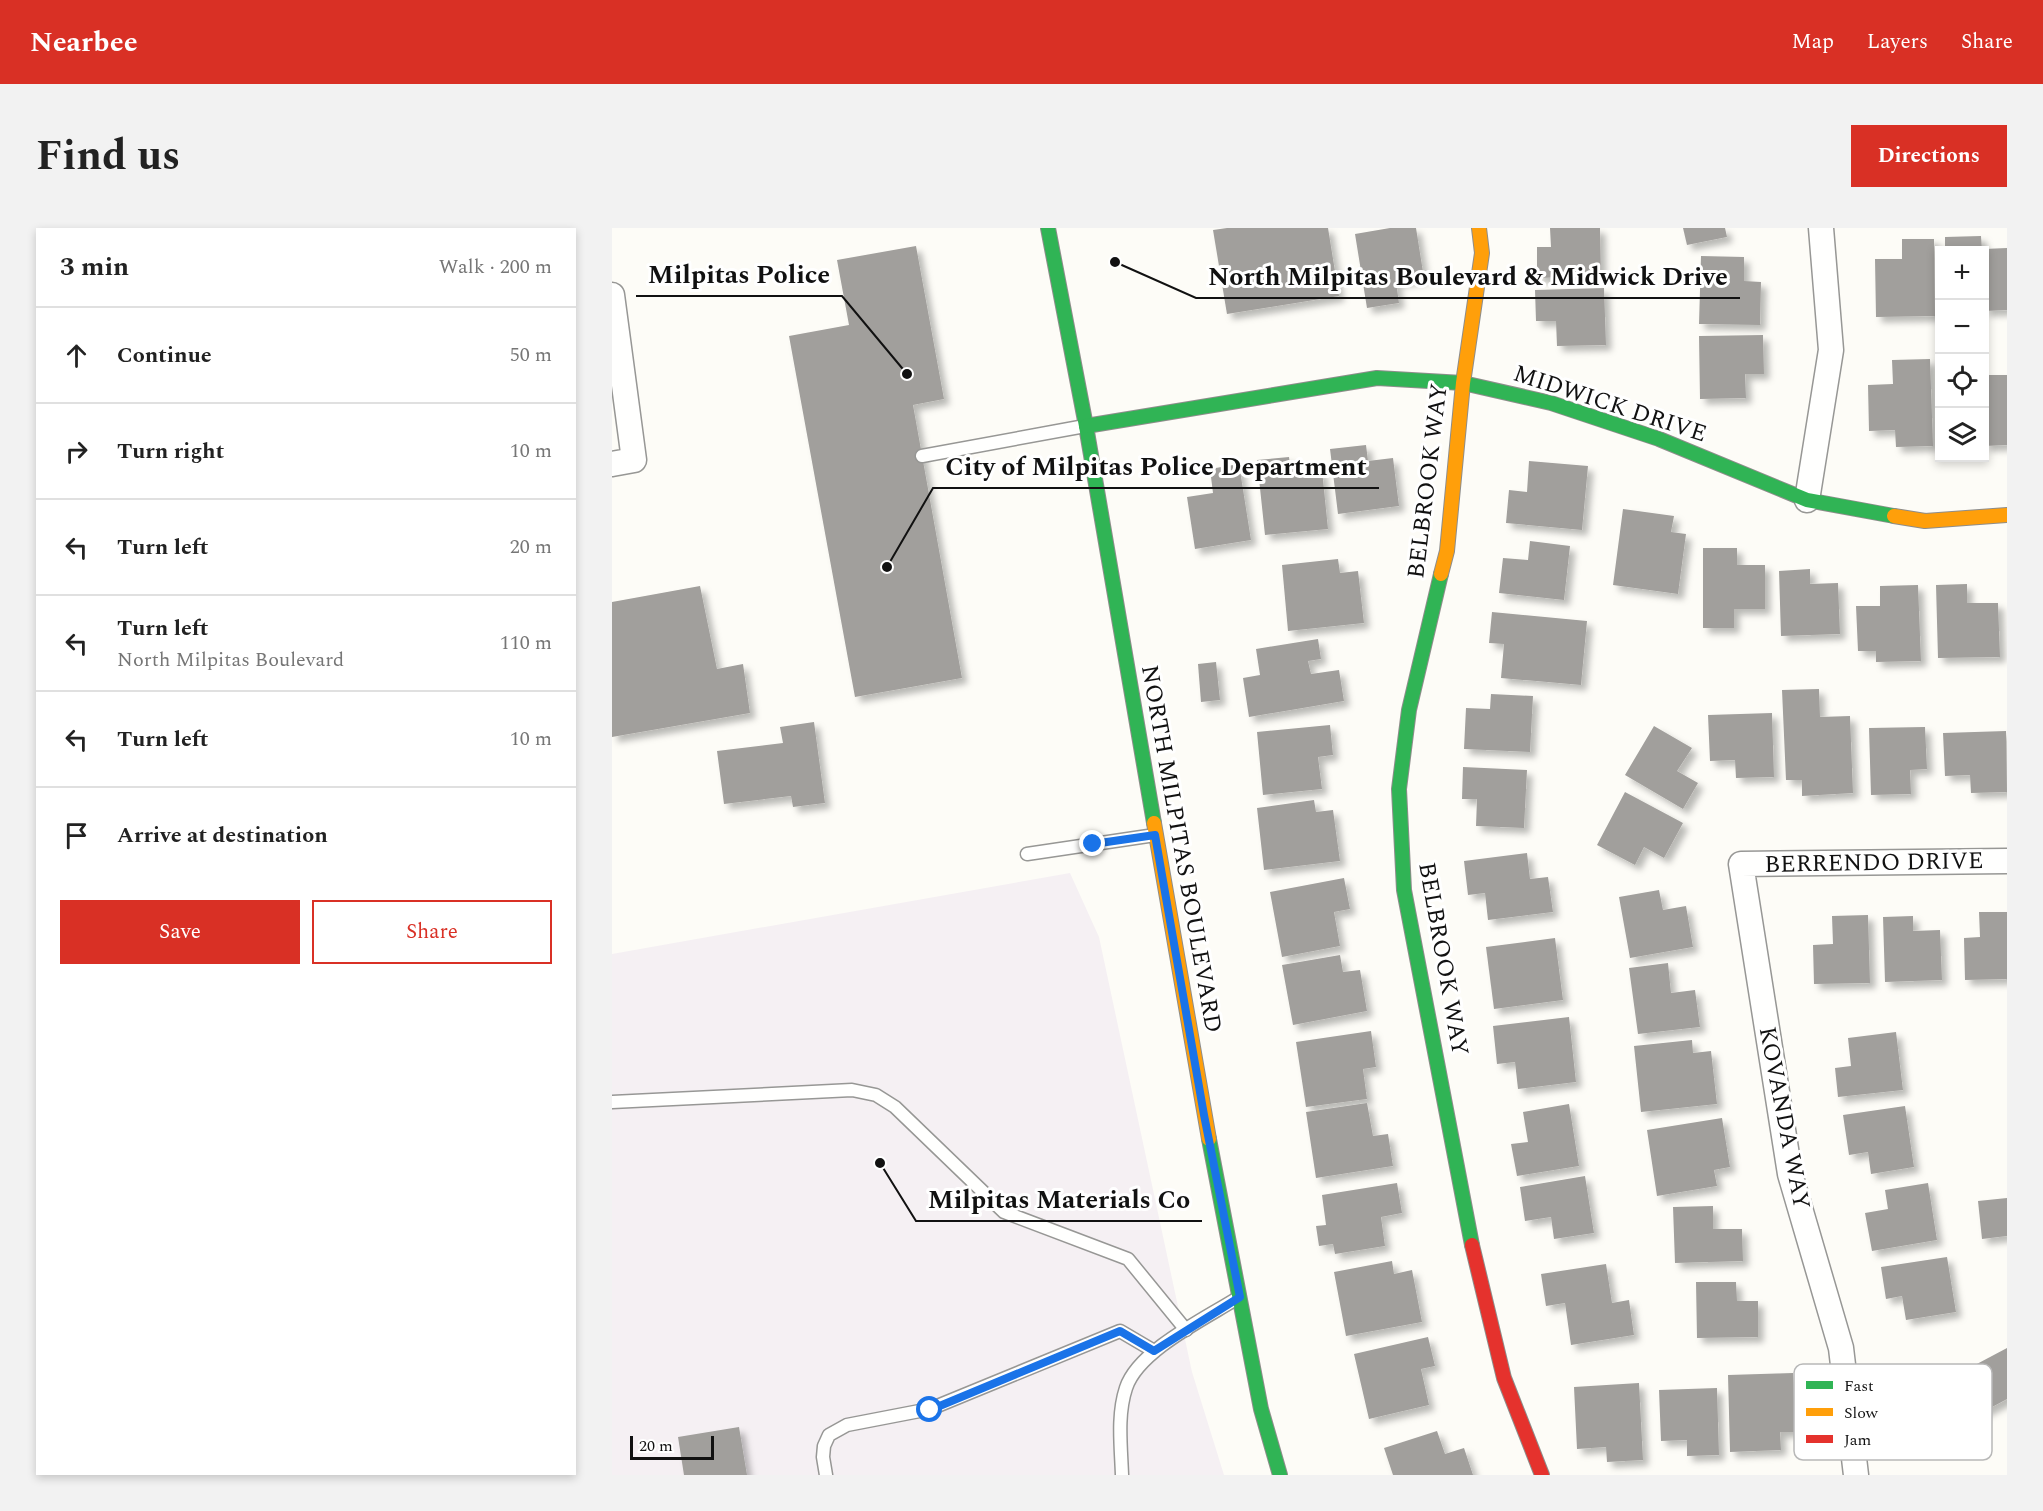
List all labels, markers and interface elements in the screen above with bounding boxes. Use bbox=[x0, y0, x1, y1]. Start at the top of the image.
text: Nearbee bbox=[30, 21, 138, 64]
text: Map bbox=[1792, 26, 1834, 58]
text: Layers bbox=[1867, 26, 1928, 58]
text: Share bbox=[1961, 26, 2013, 58]
text: Find us bbox=[36, 125, 180, 188]
button: Directions bbox=[1851, 125, 2007, 187]
map controls bbox=[1935, 246, 1989, 462]
button: + bbox=[1935, 246, 1989, 300]
text: 3 min bbox=[60, 247, 129, 287]
text: Walk · 200 m bbox=[439, 252, 552, 282]
callout: Milpitas Police bbox=[636, 252, 842, 296]
callout: North Milpitas Boulevard & Midwick Drive bbox=[1196, 254, 1740, 298]
text: Milpitas Police bbox=[648, 255, 830, 295]
text: North Milpitas Boulevard & Midwick Drive bbox=[1208, 257, 1728, 297]
button: − bbox=[1935, 300, 1989, 354]
icon: ahead bbox=[60, 339, 93, 372]
text: Continue bbox=[117, 339, 212, 372]
text: 50 m bbox=[510, 340, 552, 370]
button: locate bbox=[1935, 354, 1989, 408]
street label: MIDWICK DRIVE bbox=[1509, 356, 1711, 452]
street label: BELBROOK WAY bbox=[1398, 381, 1458, 581]
button: layers bbox=[1935, 408, 1989, 462]
icon: right bbox=[60, 435, 93, 468]
text: Turn right bbox=[117, 435, 224, 468]
text: 10 m bbox=[510, 436, 552, 466]
callout: City of Milpitas Police Department bbox=[933, 444, 1379, 488]
text: City of Milpitas Police Department bbox=[945, 447, 1367, 487]
icon: left bbox=[60, 531, 93, 564]
text: Turn left bbox=[117, 531, 209, 564]
text: 20 m bbox=[510, 532, 552, 562]
text: Turn left bbox=[117, 612, 209, 645]
icon: left bbox=[60, 627, 93, 660]
text: 110 m bbox=[500, 628, 552, 658]
text: North Milpitas Boulevard bbox=[117, 645, 344, 675]
street label: NORTH MILPITAS BOULEVARD bbox=[1131, 662, 1231, 1036]
icon: left bbox=[60, 723, 93, 756]
text: Turn left bbox=[117, 723, 209, 756]
text: 10 m bbox=[510, 724, 552, 754]
icon: arrive bbox=[60, 819, 93, 852]
text: Arrive at destination bbox=[117, 819, 328, 852]
route end bbox=[1079, 830, 1105, 856]
street label: BERRENDO DRIVE bbox=[1764, 843, 1984, 883]
street label: BELBROOK WAY bbox=[1408, 859, 1478, 1059]
button: Save bbox=[60, 900, 300, 964]
button: Share bbox=[312, 900, 552, 964]
street label: KOVANDA WAY bbox=[1749, 1024, 1819, 1212]
callout: Milpitas Materials Co bbox=[916, 1177, 1202, 1221]
text: Milpitas Materials Co bbox=[928, 1180, 1190, 1220]
legend bbox=[1794, 1364, 1992, 1460]
text: Fast bbox=[1844, 1374, 1874, 1398]
route start bbox=[916, 1396, 942, 1422]
text: Slow bbox=[1844, 1401, 1879, 1425]
text: Jam bbox=[1844, 1428, 1872, 1452]
scale bar bbox=[630, 1433, 714, 1460]
text: 20 m bbox=[639, 1434, 673, 1458]

